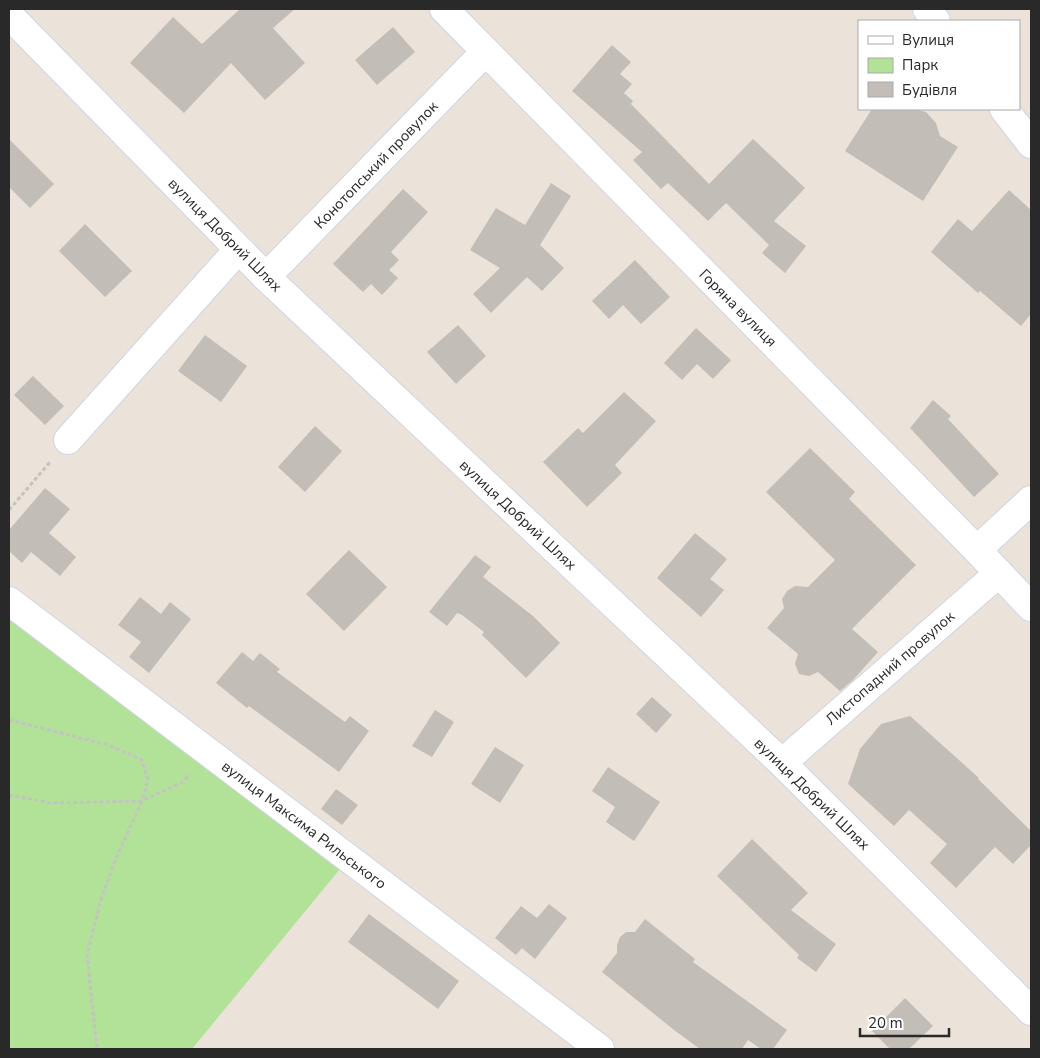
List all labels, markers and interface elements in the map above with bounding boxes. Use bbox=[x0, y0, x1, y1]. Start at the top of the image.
legend bbox=[858, 20, 1020, 110]
text: Вулиця bbox=[902, 30, 954, 50]
text: Парк bbox=[902, 55, 938, 75]
text: Будівля bbox=[902, 80, 957, 100]
street label: Конотопський провулок bbox=[310, 97, 442, 233]
street label: вулиця Добрий Шлях bbox=[164, 174, 286, 296]
street label: Горяна вулиця bbox=[695, 265, 781, 351]
street label: вулиця Добрий Шлях bbox=[455, 455, 581, 575]
street label: Листопадний провулок bbox=[821, 606, 959, 730]
street label: вулиця Добрий Шлях bbox=[750, 734, 874, 854]
street label: вулиця Максима Рильського bbox=[217, 756, 391, 894]
scale bar bbox=[860, 1006, 949, 1038]
text: 20 m bbox=[868, 1013, 903, 1033]

